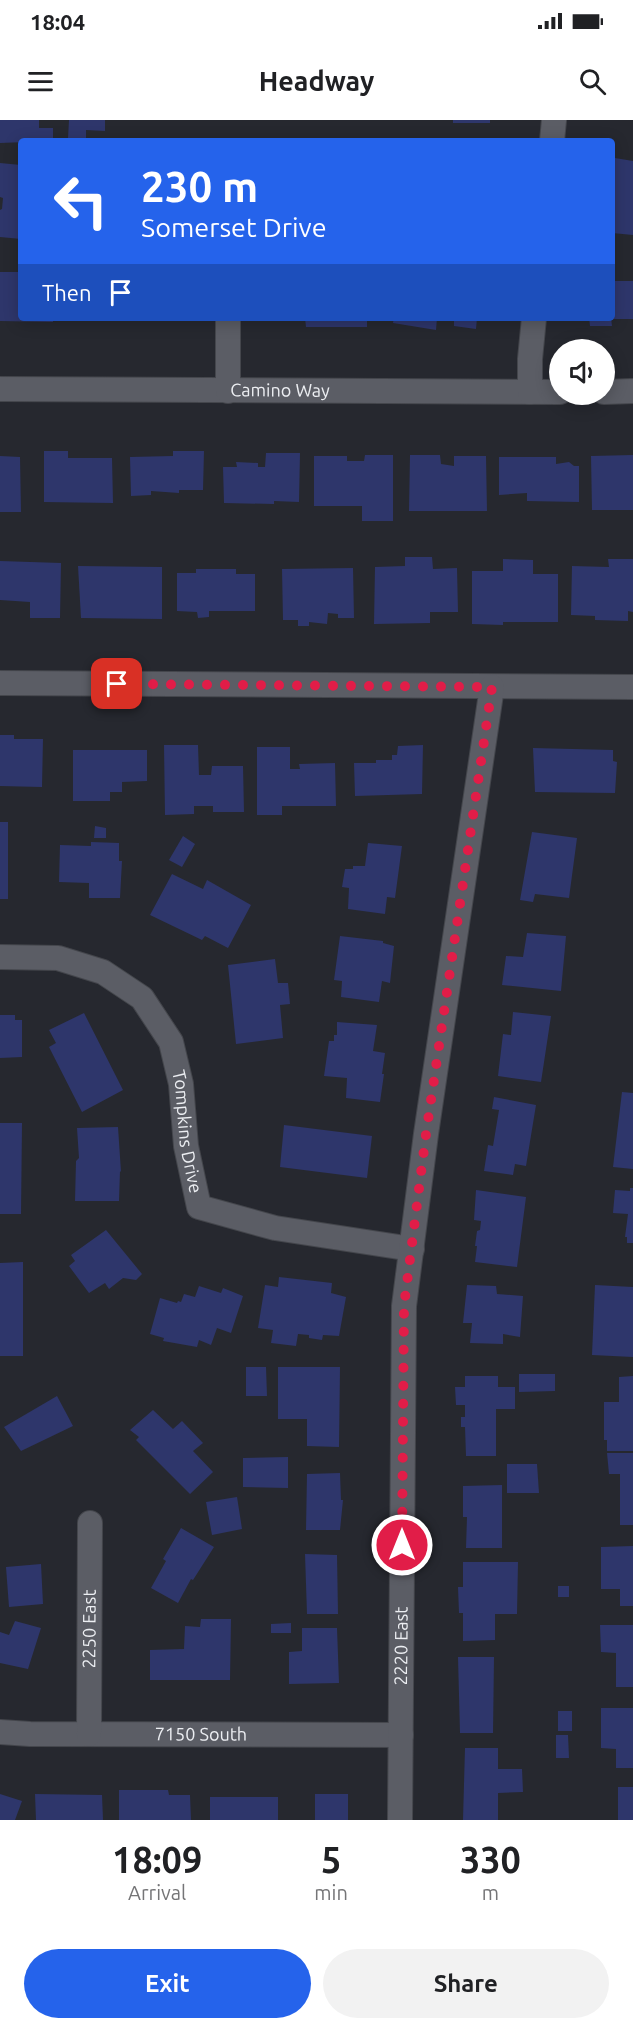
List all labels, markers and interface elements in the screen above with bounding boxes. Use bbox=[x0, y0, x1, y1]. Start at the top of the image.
text: 18:04 bbox=[30, 9, 85, 34]
icon: menu bbox=[24, 65, 57, 98]
icon: search bbox=[576, 65, 609, 98]
text: Headway bbox=[259, 66, 374, 96]
icon: left bbox=[42, 162, 120, 240]
text: 230 m bbox=[141, 163, 258, 210]
text: Somerset Drive bbox=[141, 212, 327, 242]
icon: arrive bbox=[104, 276, 137, 309]
text: Then bbox=[42, 280, 92, 305]
map controls bbox=[549, 339, 615, 405]
button: sound bbox=[549, 339, 615, 405]
street label: Camino Way bbox=[230, 379, 330, 400]
pin bbox=[91, 658, 142, 709]
icon: arrive bbox=[100, 667, 133, 700]
street label: Tompkins Drive bbox=[169, 1068, 207, 1195]
position arrow bbox=[370, 1513, 434, 1577]
street label: 2250 East bbox=[78, 1589, 99, 1669]
street label: 2220 East bbox=[390, 1606, 411, 1686]
street label: 7150 South bbox=[155, 1723, 247, 1744]
text: 18:09 bbox=[112, 1839, 202, 1880]
text: 5 bbox=[321, 1839, 341, 1880]
text: 330 bbox=[460, 1839, 521, 1880]
text: Arrival bbox=[128, 1881, 186, 1904]
text: min bbox=[314, 1881, 348, 1904]
text: m bbox=[482, 1881, 499, 1904]
button: Exit bbox=[24, 1949, 311, 2018]
button: Share bbox=[323, 1949, 609, 2018]

